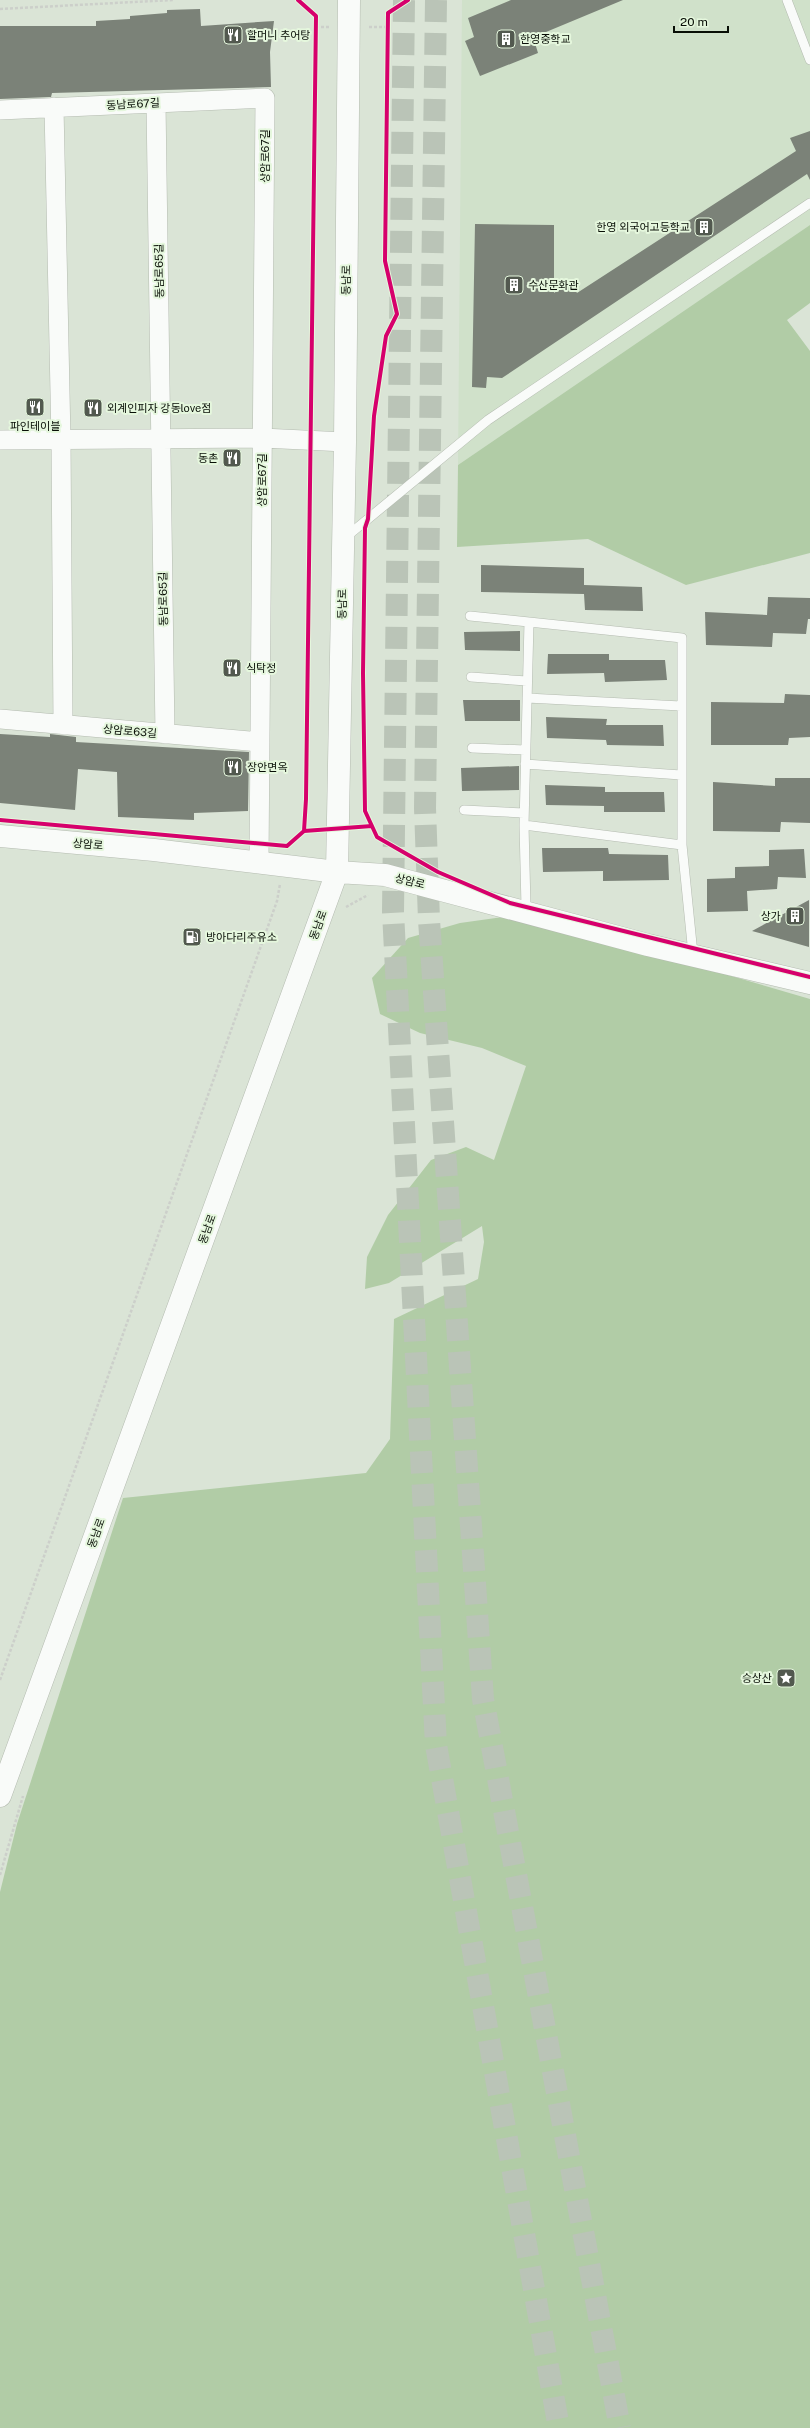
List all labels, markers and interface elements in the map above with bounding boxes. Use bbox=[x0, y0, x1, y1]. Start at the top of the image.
scale bar bbox=[674, 8, 728, 34]
text: 20 m bbox=[680, 15, 708, 29]
restaurant icon: 할머니 추어탕 bbox=[222, 24, 244, 46]
building icon: 한영중학교 bbox=[495, 28, 517, 50]
place label: 할머니 추어탕 bbox=[247, 29, 310, 41]
place label: 한영중학교 bbox=[520, 33, 571, 45]
street label: 동남로67길 bbox=[106, 97, 160, 111]
street label: 상암로67길 bbox=[259, 129, 271, 183]
building icon: 한영 외국어고등학교 bbox=[693, 216, 715, 238]
place label: 한영 외국어고등학교 bbox=[596, 221, 690, 233]
street label: 동남로65길 bbox=[153, 244, 165, 298]
street label: 동남로 bbox=[340, 265, 352, 295]
building icon: 수산문화관 bbox=[503, 274, 525, 296]
place label: 수산문화관 bbox=[528, 279, 579, 291]
restaurant icon: 파인테이블 bbox=[24, 396, 46, 418]
restaurant icon: 외계인피자 강동love점 bbox=[82, 397, 104, 419]
place label: 외계인피자 강동love점 bbox=[107, 402, 211, 414]
place label: 파인테이블 bbox=[10, 420, 60, 432]
restaurant icon: 동촌 bbox=[221, 447, 243, 469]
place label: 동촌 bbox=[198, 452, 218, 464]
street label: 상암로67길 bbox=[256, 453, 268, 507]
street label: 동남로65길 bbox=[157, 572, 169, 626]
street label: 동남로 bbox=[336, 589, 348, 619]
restaurant icon: 식탁정 bbox=[221, 657, 243, 679]
place label: 식탁정 bbox=[246, 662, 276, 674]
street label: 상암로63길 bbox=[102, 723, 158, 739]
restaurant icon: 장안면옥 bbox=[222, 756, 244, 778]
place label: 장안면옥 bbox=[247, 761, 287, 773]
street label: 상암로 bbox=[72, 837, 104, 851]
street label: 상암로 bbox=[394, 872, 426, 890]
building icon: 상가 bbox=[784, 905, 806, 927]
street label: 동남로 bbox=[307, 909, 329, 941]
place label: 상가 bbox=[761, 910, 781, 922]
fuel station icon: 방아다리주유소 bbox=[181, 926, 203, 948]
place label: 방아다리주유소 bbox=[206, 931, 277, 943]
street label: 동남로 bbox=[196, 1213, 218, 1245]
street label: 동남로 bbox=[85, 1517, 107, 1549]
place icon: 승상산 bbox=[775, 1667, 797, 1689]
place label: 승상산 bbox=[742, 1672, 772, 1684]

